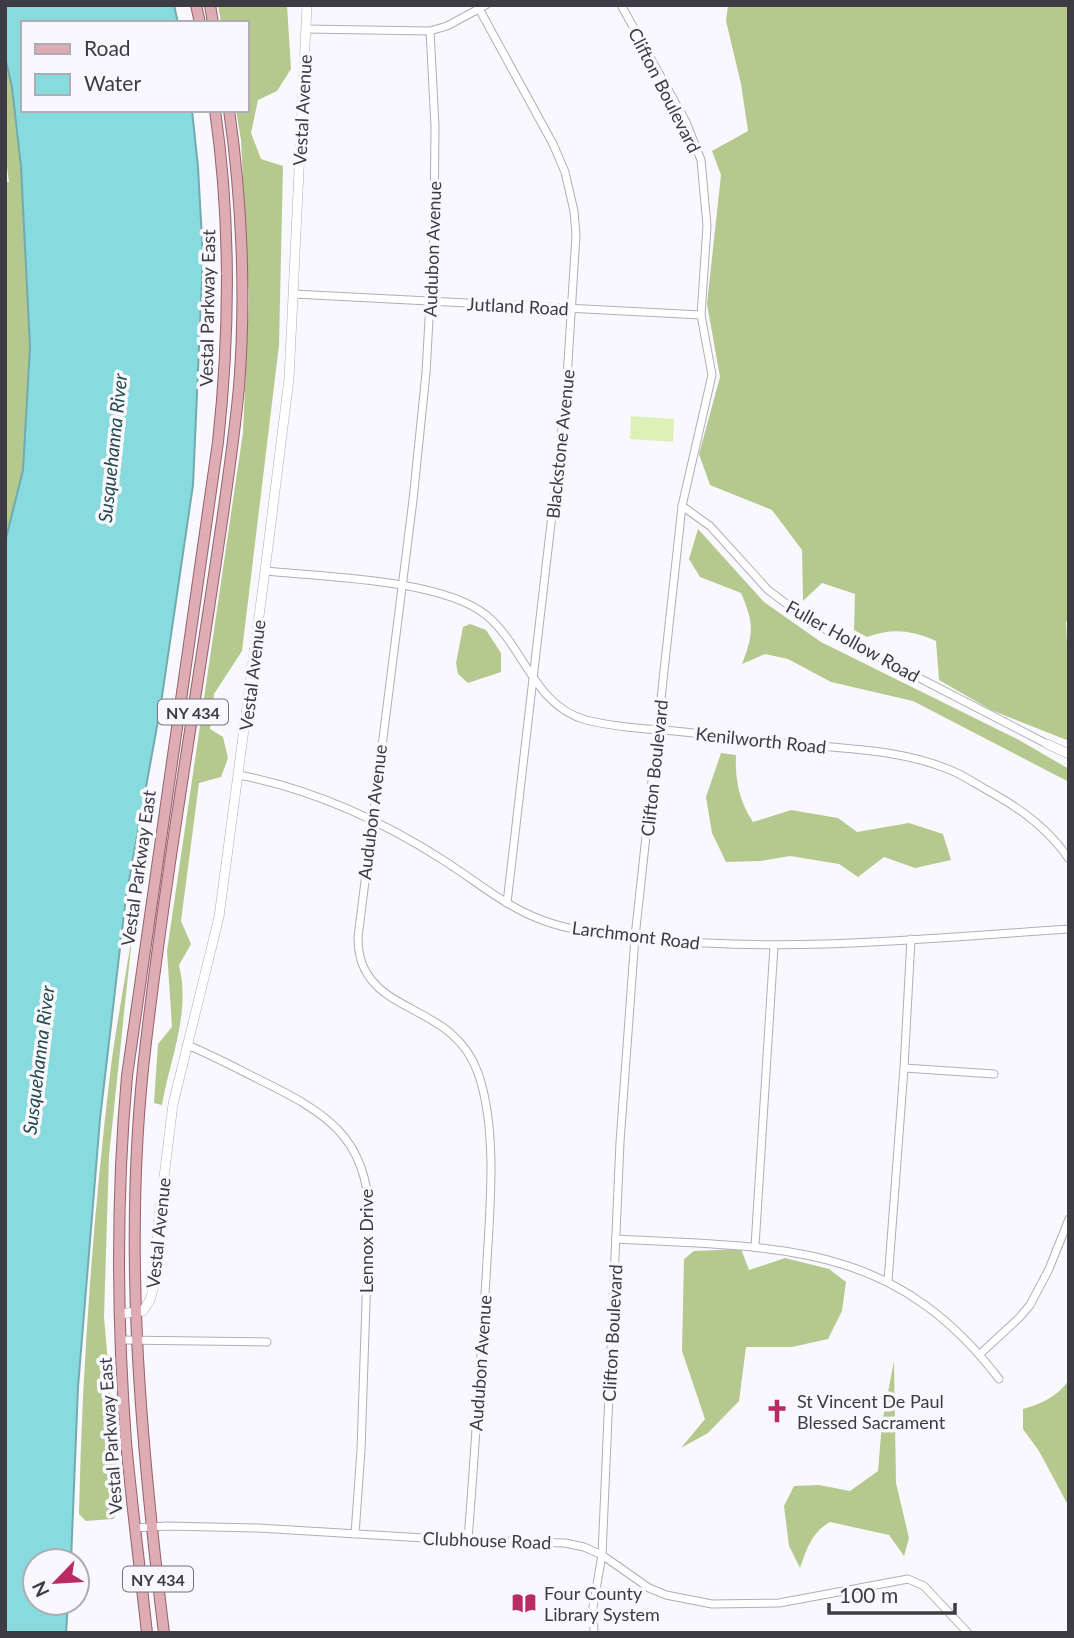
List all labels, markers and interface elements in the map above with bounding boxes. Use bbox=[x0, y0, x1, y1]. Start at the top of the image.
legend bbox=[21, 21, 248, 112]
street label: Clifton Boulevard bbox=[624, 24, 706, 156]
text: Road bbox=[84, 35, 131, 60]
street label: Vestal Avenue bbox=[288, 54, 316, 166]
text: Water bbox=[84, 70, 141, 95]
street label: Audubon Avenue bbox=[419, 181, 445, 317]
street label: Vestal Parkway East bbox=[195, 229, 219, 387]
street label: Jutland Road bbox=[467, 292, 569, 320]
street label: Blackstone Avenue bbox=[541, 368, 579, 520]
water label: Susquehanna River bbox=[93, 372, 131, 524]
street label: Fuller Hollow Road bbox=[783, 595, 923, 687]
street label: Vestal Avenue bbox=[234, 618, 270, 732]
road number: NY 434 bbox=[158, 699, 228, 724]
street label: Clifton Boulevard bbox=[636, 699, 672, 837]
street label: Kenilworth Road bbox=[695, 722, 827, 758]
street label: Audubon Avenue bbox=[353, 743, 391, 881]
street label: Vestal Parkway East bbox=[116, 788, 160, 947]
street label: Larchmont Road bbox=[571, 916, 701, 954]
water label: Susquehanna River bbox=[17, 984, 59, 1136]
street label: Vestal Avenue bbox=[141, 1176, 175, 1290]
street label: Lennox Drive bbox=[355, 1189, 377, 1293]
street label: Clifton Boulevard bbox=[597, 1264, 627, 1402]
street label: Audubon Avenue bbox=[464, 1294, 496, 1432]
street label: Vestal Parkway East bbox=[94, 1356, 126, 1515]
place label: St Vincent De Paul Blessed Sacrament bbox=[797, 1390, 946, 1433]
church icon: St Vincent De Paul Blessed Sacrament bbox=[763, 1397, 791, 1425]
street label: Clubhouse Road bbox=[422, 1527, 552, 1553]
north arrow bbox=[21, 1547, 91, 1617]
road number: NY 434 bbox=[123, 1567, 193, 1592]
scale bar bbox=[829, 1572, 955, 1616]
text: N bbox=[27, 1578, 54, 1601]
place label: Four County Library System bbox=[544, 1582, 660, 1625]
text: 100 m bbox=[839, 1582, 898, 1607]
library icon: Four County Library System bbox=[510, 1589, 538, 1617]

